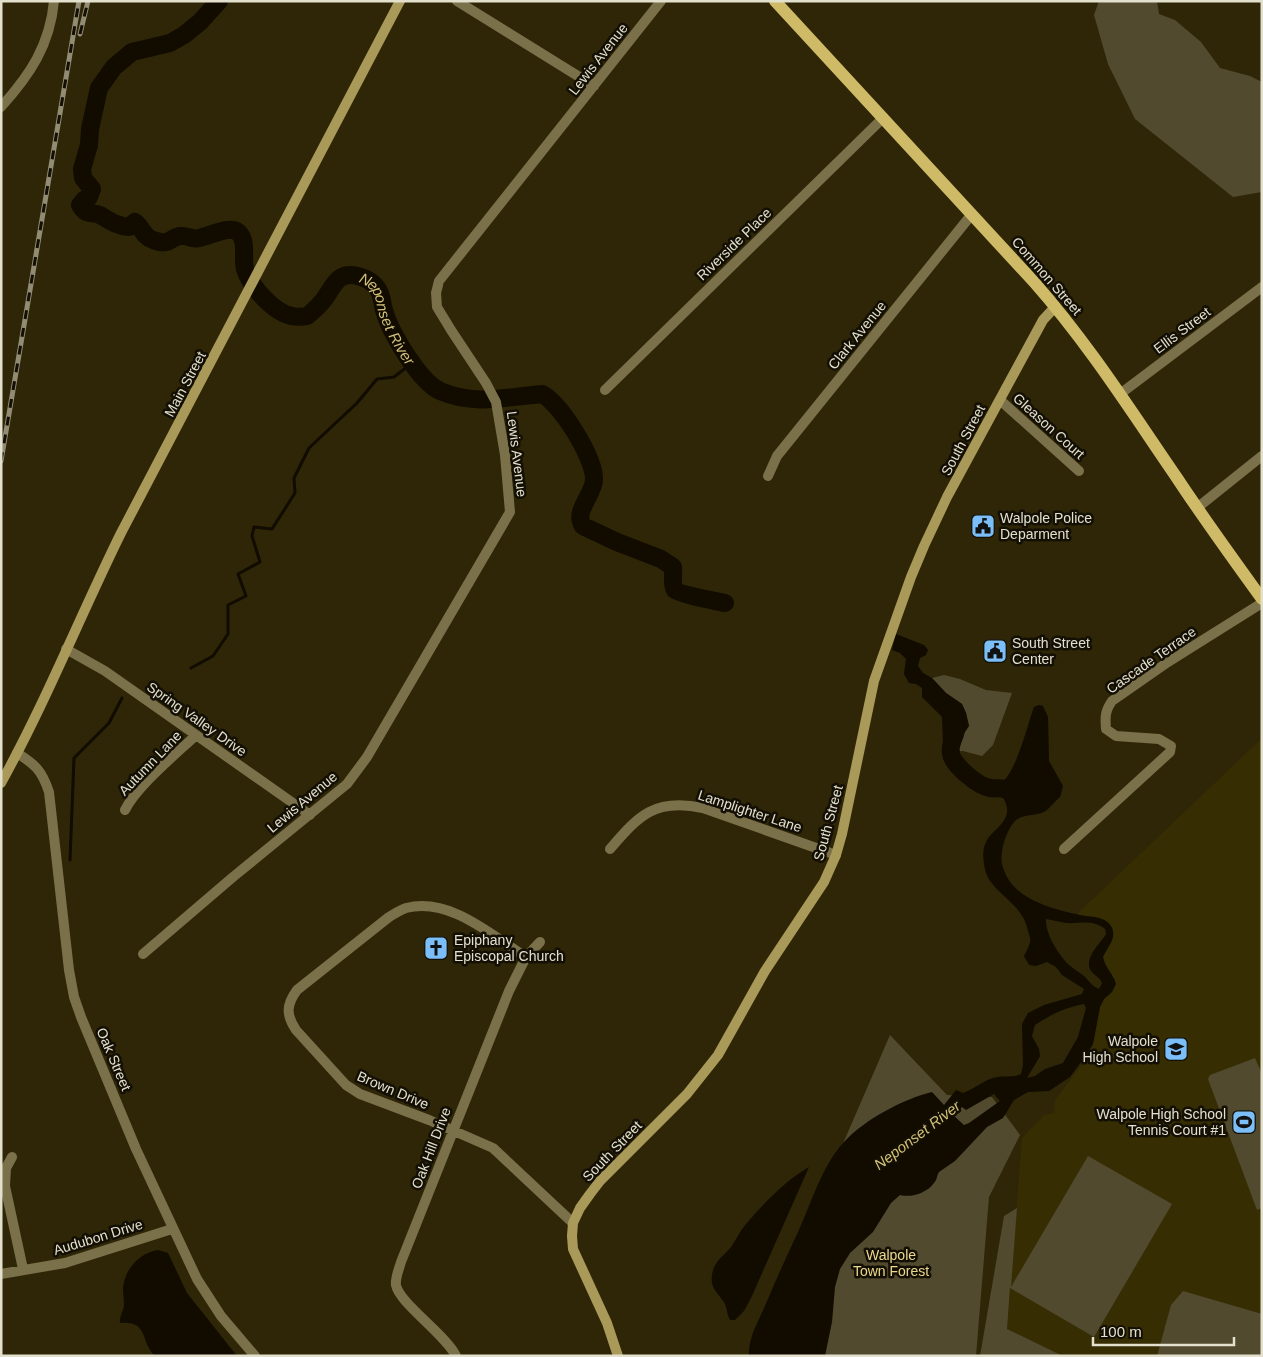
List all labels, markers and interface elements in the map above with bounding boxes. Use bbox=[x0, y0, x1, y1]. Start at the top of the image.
street label: Lewis Avenue bbox=[565, 20, 631, 98]
street label: Riverside Place bbox=[693, 204, 775, 284]
street label: Common Street bbox=[1009, 234, 1085, 318]
water label: Neponset River bbox=[357, 269, 419, 369]
street label: Clark Avenue bbox=[825, 298, 889, 372]
street label: Ellis Street bbox=[1150, 303, 1214, 357]
street label: Main Street bbox=[161, 349, 209, 419]
street label: Gleason Court bbox=[1010, 390, 1088, 462]
street label: South Street bbox=[938, 402, 988, 478]
street label: Lewis Avenue bbox=[504, 410, 530, 498]
place label: Walpole Police Deparment bbox=[1000, 510, 1092, 542]
public building icon: Walpole Police Deparment bbox=[970, 513, 996, 539]
street label: Cascade Terrace bbox=[1103, 623, 1199, 697]
place label: South Street Center bbox=[1012, 635, 1090, 667]
public building icon: South Street Center bbox=[982, 638, 1008, 664]
street label: Spring Valley Drive bbox=[144, 679, 250, 760]
street label: Autumn Lane bbox=[115, 727, 185, 799]
street label: Lewis Avenue bbox=[264, 768, 340, 836]
street label: South Street bbox=[810, 783, 846, 863]
street label: Lamplighter Lane bbox=[696, 787, 804, 835]
place label: Epiphany Episcopal Church bbox=[454, 932, 564, 964]
church icon: Epiphany Episcopal Church bbox=[423, 935, 449, 961]
street label: Oak Street bbox=[94, 1025, 134, 1093]
place label: Walpole High School bbox=[1083, 1033, 1158, 1065]
school or university icon: Walpole High School bbox=[1163, 1036, 1189, 1062]
street label: Brown Drive bbox=[355, 1068, 431, 1112]
water label: Neponset River bbox=[871, 1097, 964, 1173]
street label: Oak Hill Drive bbox=[408, 1105, 454, 1191]
place label: Walpole High School Tennis Court #1 bbox=[1097, 1106, 1226, 1138]
sports icon: Walpole High School Tennis Court #1 bbox=[1231, 1109, 1257, 1135]
street label: South Street bbox=[579, 1117, 645, 1185]
street label: Audubon Drive bbox=[51, 1216, 145, 1258]
park label: Walpole Town Forest bbox=[853, 1247, 929, 1279]
scale bar bbox=[1093, 1314, 1234, 1346]
text: 100 m bbox=[1100, 1323, 1142, 1340]

